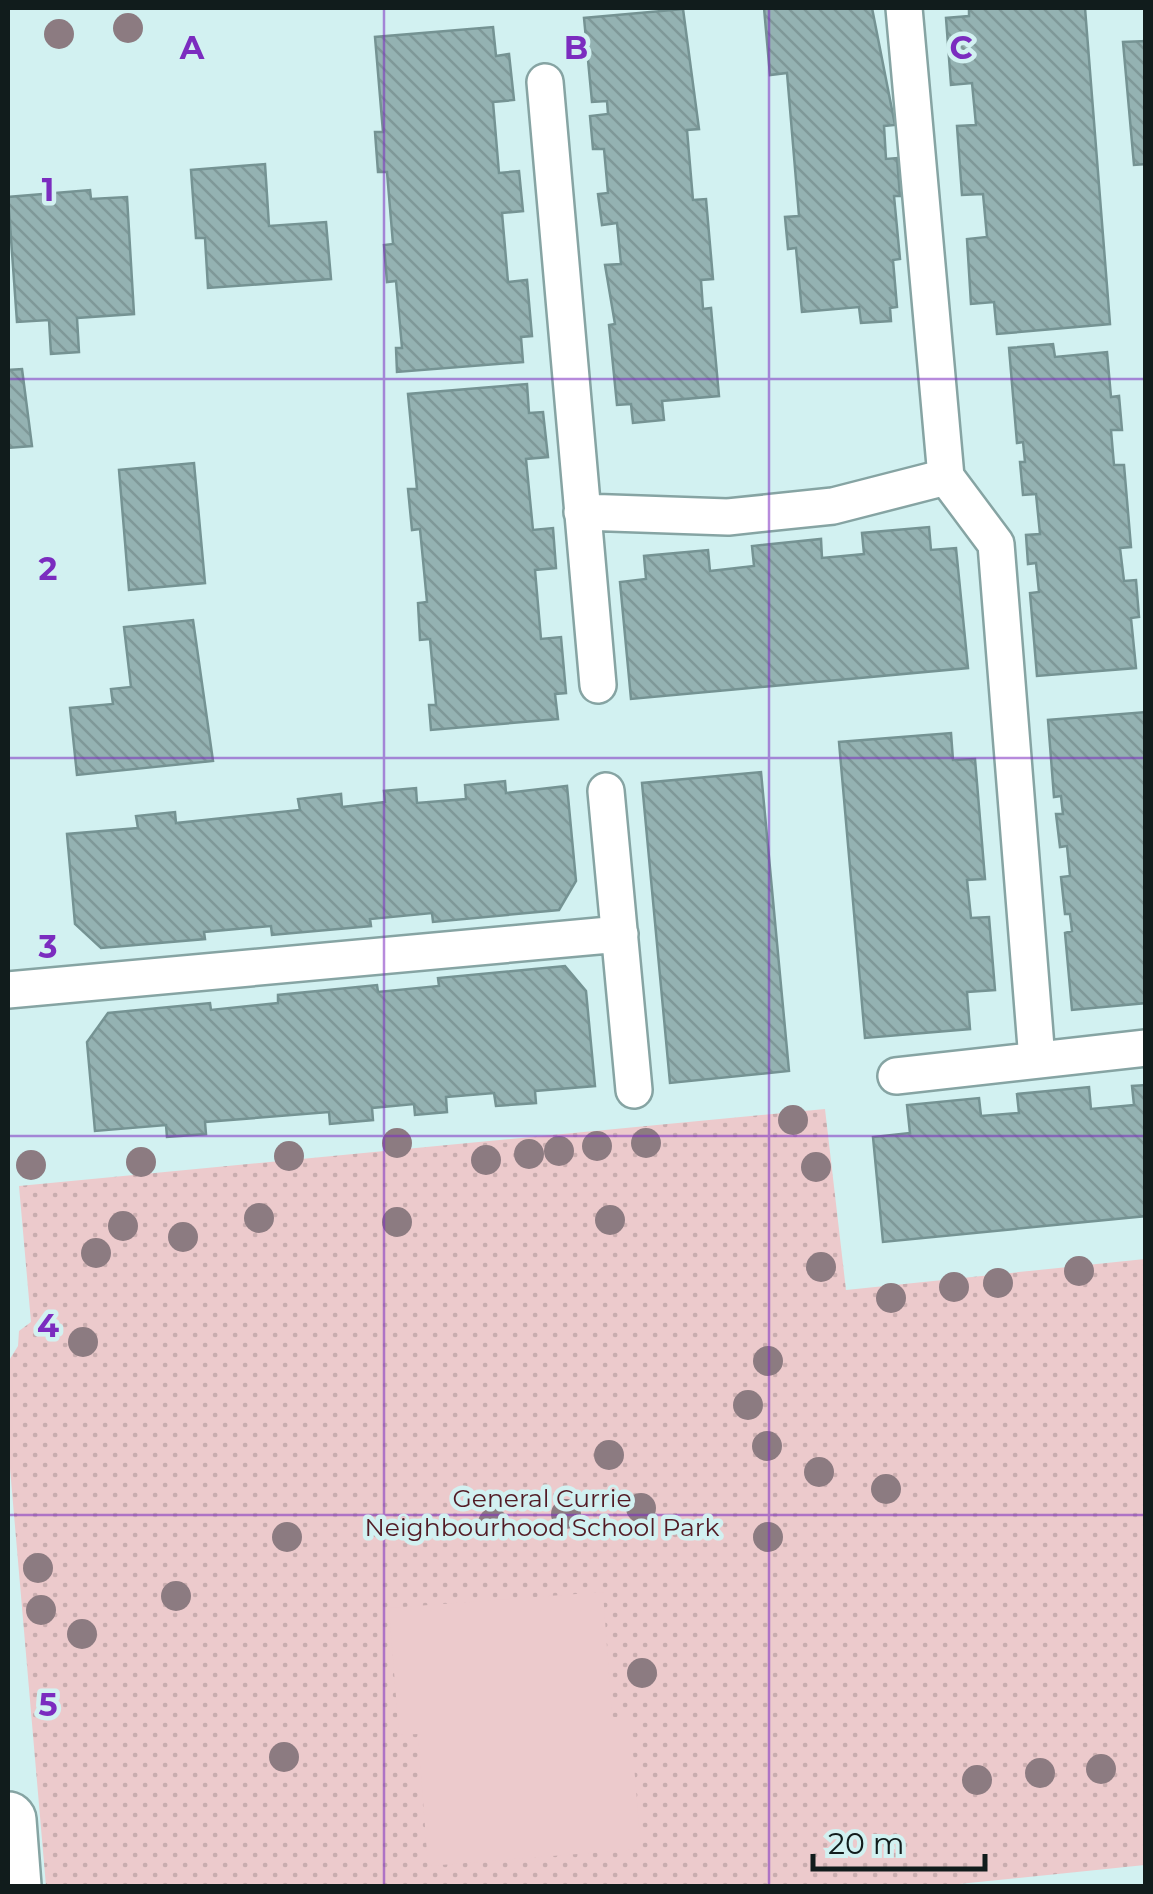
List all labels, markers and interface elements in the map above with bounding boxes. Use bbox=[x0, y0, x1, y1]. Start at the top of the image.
text: A bbox=[179, 28, 205, 67]
text: B bbox=[564, 28, 588, 67]
text: C bbox=[949, 28, 973, 67]
text: 1 bbox=[42, 170, 54, 209]
text: 2 bbox=[39, 549, 57, 588]
text: 3 bbox=[38, 927, 57, 966]
text: 4 bbox=[37, 1306, 59, 1345]
park label: General Currie Neighbourhood School Park bbox=[364, 1483, 720, 1542]
text: 5 bbox=[38, 1685, 58, 1724]
scale bar bbox=[813, 1809, 986, 1871]
text: 20 m bbox=[828, 1825, 905, 1862]

